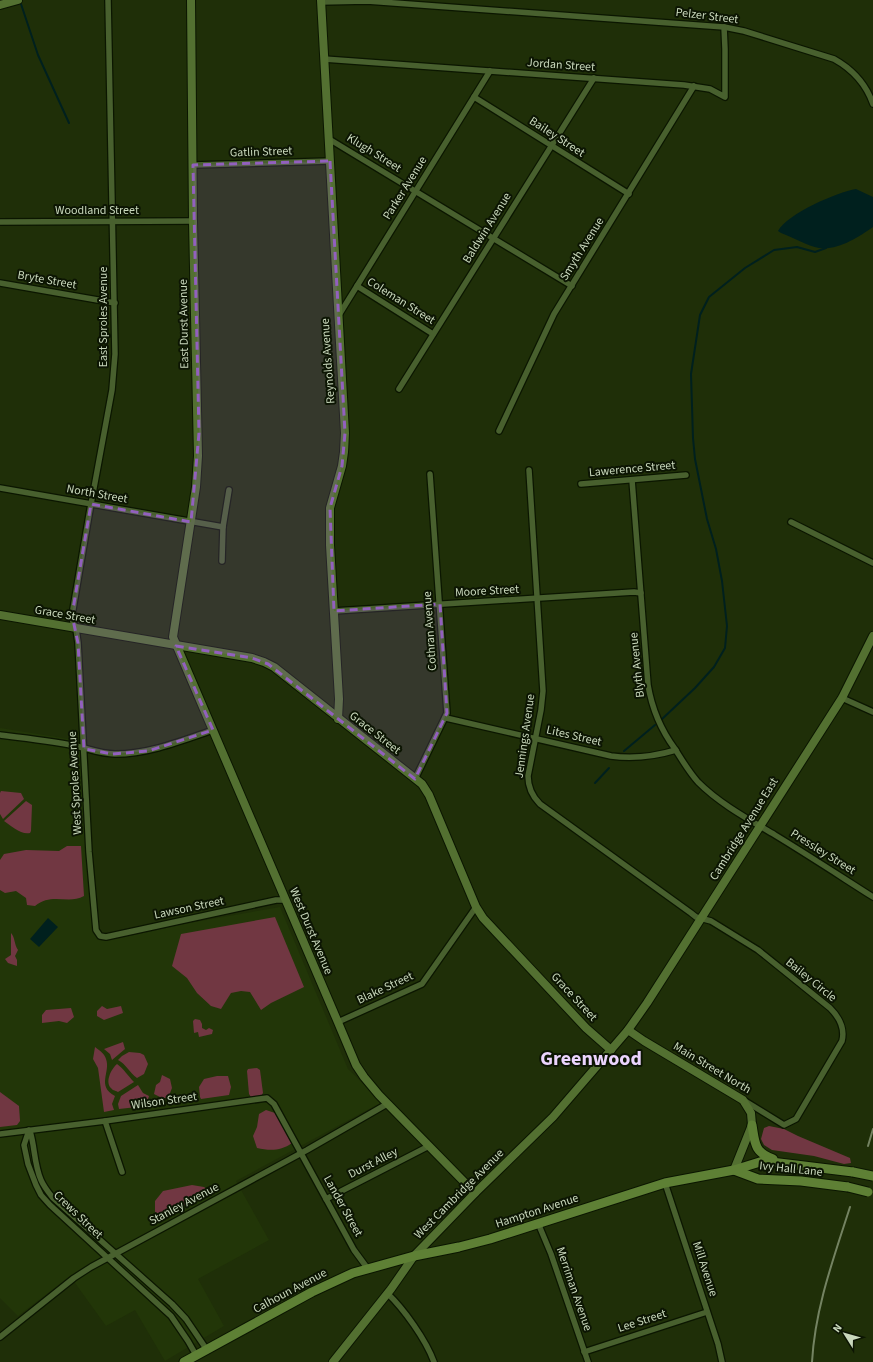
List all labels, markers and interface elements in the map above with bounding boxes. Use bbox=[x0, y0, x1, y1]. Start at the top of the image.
street label: Pelzer Street bbox=[675, 4, 739, 28]
street label: Jordan Street bbox=[526, 54, 596, 76]
street label: Bailey Street bbox=[526, 113, 588, 161]
street label: Klugh Street bbox=[343, 129, 405, 177]
street label: Gatlin Street bbox=[230, 142, 292, 162]
street label: Parker Avenue bbox=[379, 153, 431, 223]
street label: Baldwin Avenue bbox=[458, 189, 516, 267]
street label: Woodland Street bbox=[55, 202, 139, 219]
street label: Smyth Avenue bbox=[556, 214, 608, 284]
street label: Bryte Street bbox=[16, 266, 78, 294]
street label: East Sproles Avenue bbox=[95, 267, 112, 367]
street label: Coleman Street bbox=[364, 273, 438, 329]
street label: East Durst Avenue bbox=[175, 279, 193, 369]
street label: Reynolds Avenue bbox=[317, 318, 339, 404]
street label: Lawerence Street bbox=[588, 457, 676, 481]
street label: North Street bbox=[65, 480, 129, 508]
street label: Moore Street bbox=[454, 581, 520, 601]
street label: Cothran Avenue bbox=[419, 591, 441, 671]
street label: Grace Street bbox=[34, 601, 96, 629]
street label: Blyth Avenue bbox=[625, 631, 649, 699]
street label: Jennings Avenue bbox=[511, 693, 539, 779]
street label: Grace Street bbox=[346, 708, 404, 758]
street label: Lites Street bbox=[545, 721, 603, 751]
street label: West Sproles Avenue bbox=[64, 731, 86, 835]
street label: Cambridge Avenue East bbox=[705, 774, 783, 884]
street label: Pressley Street bbox=[787, 825, 859, 879]
street label: West Durst Avenue bbox=[285, 885, 337, 977]
street label: Lawson Street bbox=[152, 892, 226, 924]
street label: Bailey Circle bbox=[782, 954, 840, 1006]
street label: Blake Street bbox=[354, 968, 416, 1008]
street label: Grace Street bbox=[547, 969, 601, 1025]
street label: Main Street North bbox=[670, 1038, 754, 1098]
district label: Greenwood bbox=[540, 1045, 642, 1073]
street label: Wilson Street bbox=[130, 1088, 198, 1114]
street label: Durst Alley bbox=[345, 1143, 401, 1183]
street label: West Cambridge Avenue bbox=[410, 1145, 508, 1243]
street label: Ivy Hall Lane bbox=[759, 1157, 824, 1181]
street label: Lander Street bbox=[319, 1172, 367, 1240]
street label: Stanley Avenue bbox=[146, 1178, 222, 1229]
street label: Crews Street bbox=[49, 1187, 107, 1243]
street label: Hampton Avenue bbox=[493, 1190, 581, 1232]
street label: Mill Avenue bbox=[688, 1239, 722, 1299]
street label: Merriman Avenue bbox=[552, 1245, 596, 1333]
street label: Calhoun Avenue bbox=[250, 1264, 330, 1318]
street label: Lee Street bbox=[616, 1305, 668, 1337]
north arrow bbox=[825, 1314, 865, 1354]
text: N bbox=[829, 1321, 846, 1336]

